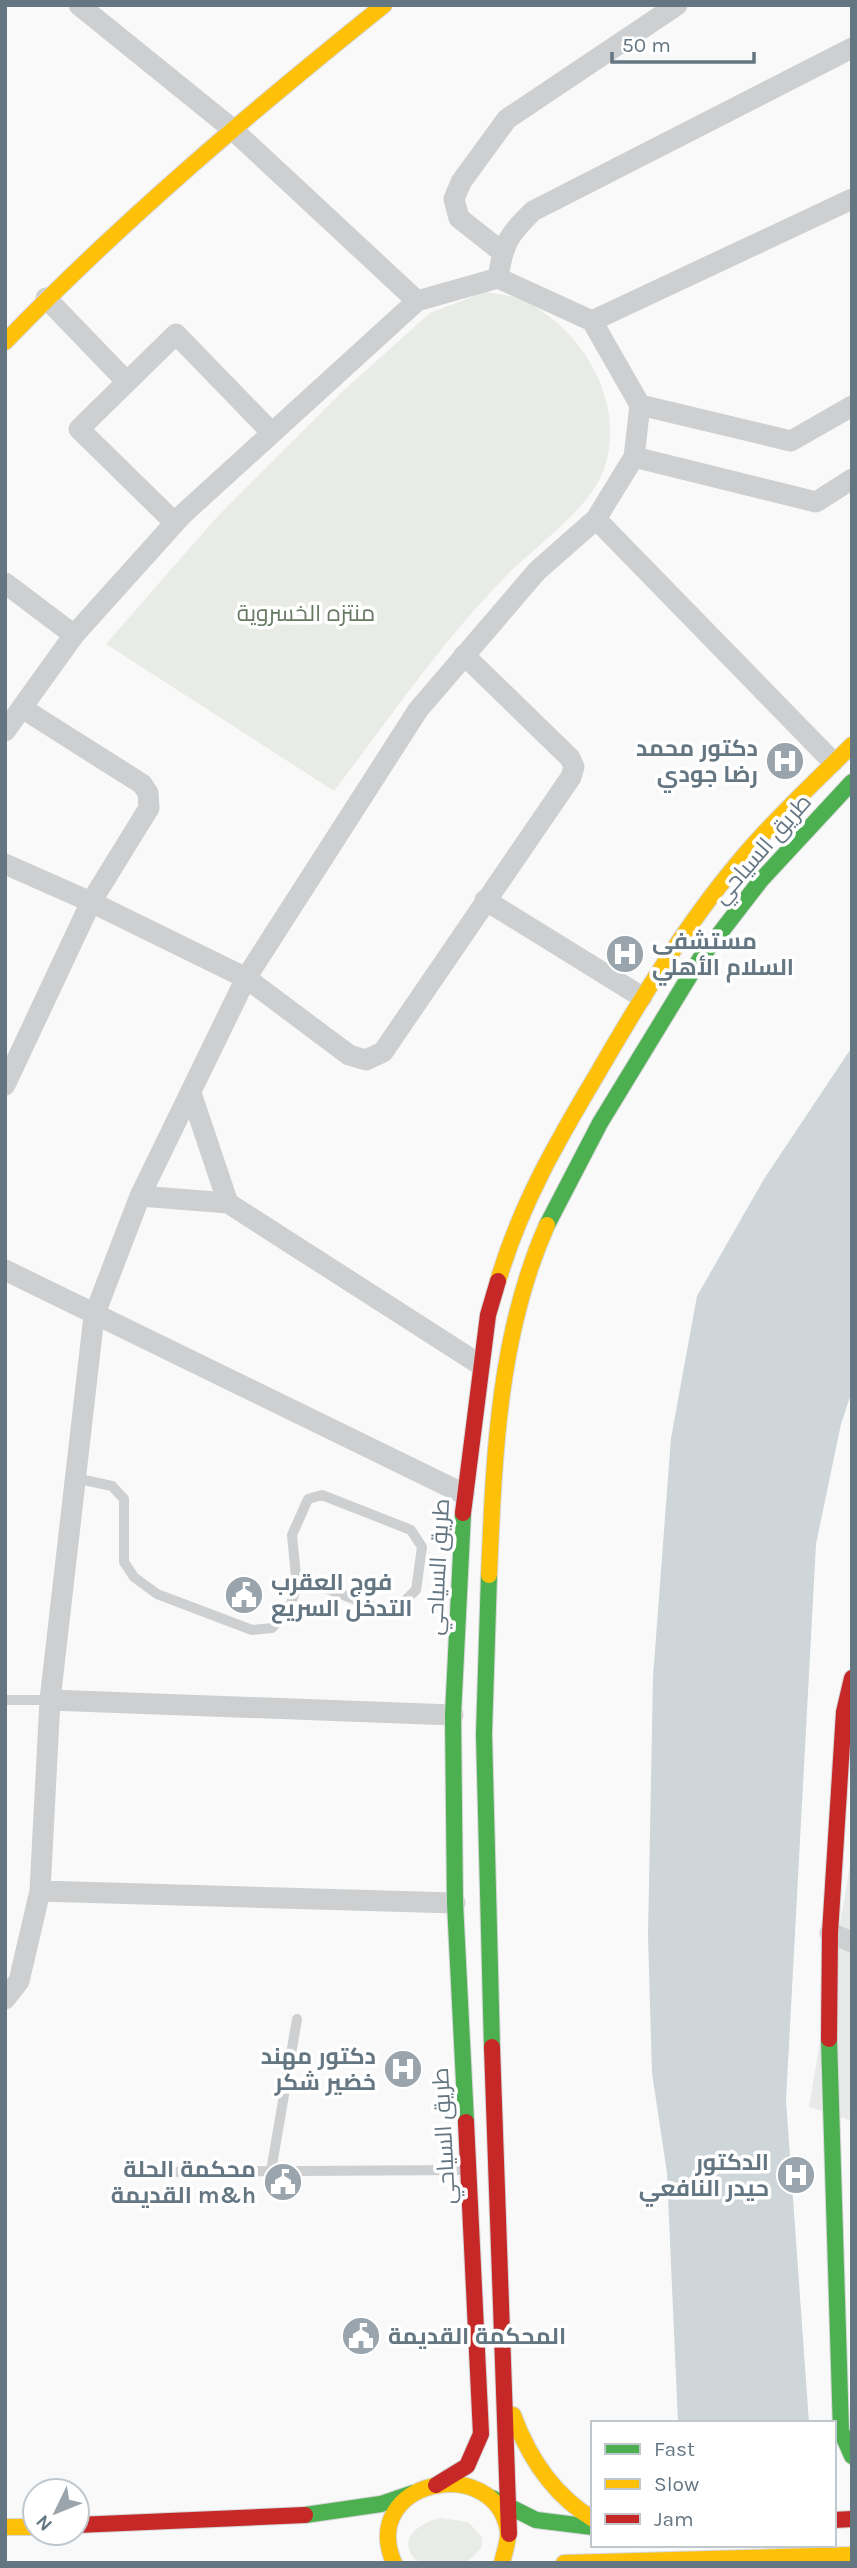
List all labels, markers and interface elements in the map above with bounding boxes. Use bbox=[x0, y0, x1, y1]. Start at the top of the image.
scale bar bbox=[612, 21, 754, 65]
text: 50 m bbox=[622, 33, 671, 57]
park label: منتزه الخسروية bbox=[237, 600, 375, 627]
place label: دكتور محمد رضا جودي bbox=[636, 735, 758, 793]
hospital icon: دكتور محمد رضا جودي bbox=[764, 740, 806, 782]
street label: طريق السياحي bbox=[707, 788, 820, 912]
place label: مستشفى السلام الأهلي bbox=[652, 928, 794, 986]
hospital icon: مستشفى السلام الأهلي bbox=[604, 933, 646, 975]
street label: طريق السياحي bbox=[421, 1498, 459, 1636]
place label: فوج العقرب التدخل السريع bbox=[271, 1569, 413, 1624]
public building icon: فوج العقرب التدخل السريع bbox=[223, 1574, 265, 1616]
place label: دكتور مهند خضير شكر bbox=[261, 2043, 376, 2096]
hospital icon: دكتور مهند خضير شكر bbox=[382, 2048, 424, 2090]
street label: طريق السياحي bbox=[427, 2067, 465, 2205]
place label: الدكتور حيدر النافعي bbox=[639, 2149, 769, 2207]
hospital icon: الدكتور حيدر النافعي bbox=[775, 2154, 817, 2196]
place label: محكمة الحلة القديمة m&h bbox=[111, 2156, 256, 2209]
public building icon: محكمة الحلة القديمة m&h bbox=[262, 2161, 304, 2203]
public building icon: المحكمة القديمة bbox=[340, 2315, 382, 2357]
place label: المحكمة القديمة bbox=[388, 2323, 566, 2350]
legend bbox=[591, 2421, 836, 2547]
text: Fast bbox=[654, 2437, 695, 2461]
text: Slow bbox=[654, 2472, 699, 2496]
north arrow bbox=[21, 2477, 91, 2547]
text: Jam bbox=[654, 2507, 694, 2531]
text: N bbox=[32, 2510, 57, 2535]

